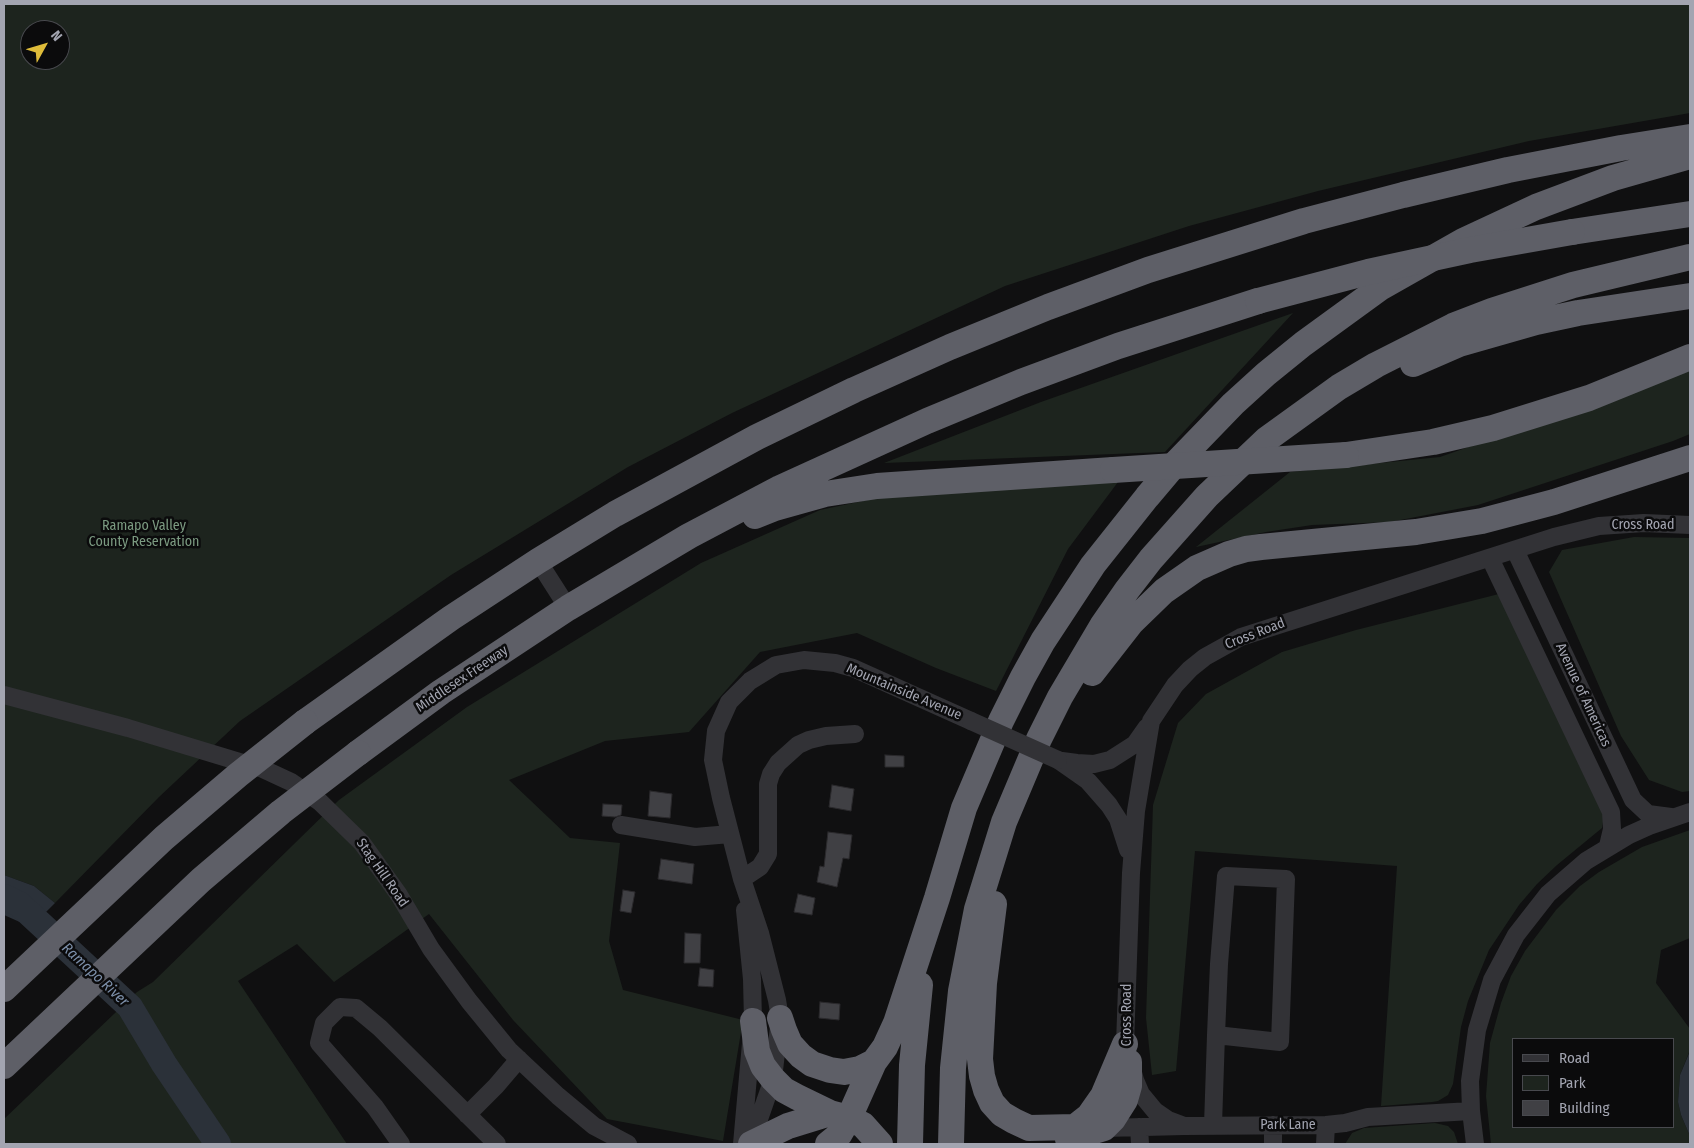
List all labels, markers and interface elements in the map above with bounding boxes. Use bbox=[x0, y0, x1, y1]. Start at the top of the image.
north arrow bbox=[20, 20, 70, 70]
text: N bbox=[47, 27, 66, 44]
street label: Cross Road bbox=[1612, 517, 1674, 533]
park label: Ramapo Valley County Reservation bbox=[89, 518, 199, 550]
street label: Cross Road bbox=[1223, 615, 1287, 653]
street label: Avenue of Americas bbox=[1552, 641, 1614, 749]
street label: Middlesex Freeway bbox=[413, 642, 511, 716]
street label: Mountainside Avenue bbox=[844, 660, 964, 724]
street label: Stag Hill Road bbox=[352, 836, 412, 910]
water label: Ramapo River bbox=[58, 939, 132, 1011]
street label: Cross Road bbox=[1119, 984, 1135, 1046]
legend bbox=[1512, 1038, 1674, 1128]
text: Road bbox=[1559, 1049, 1590, 1067]
text: Park bbox=[1559, 1074, 1586, 1092]
text: Building bbox=[1559, 1099, 1610, 1117]
street label: Park Lane bbox=[1260, 1117, 1316, 1133]

